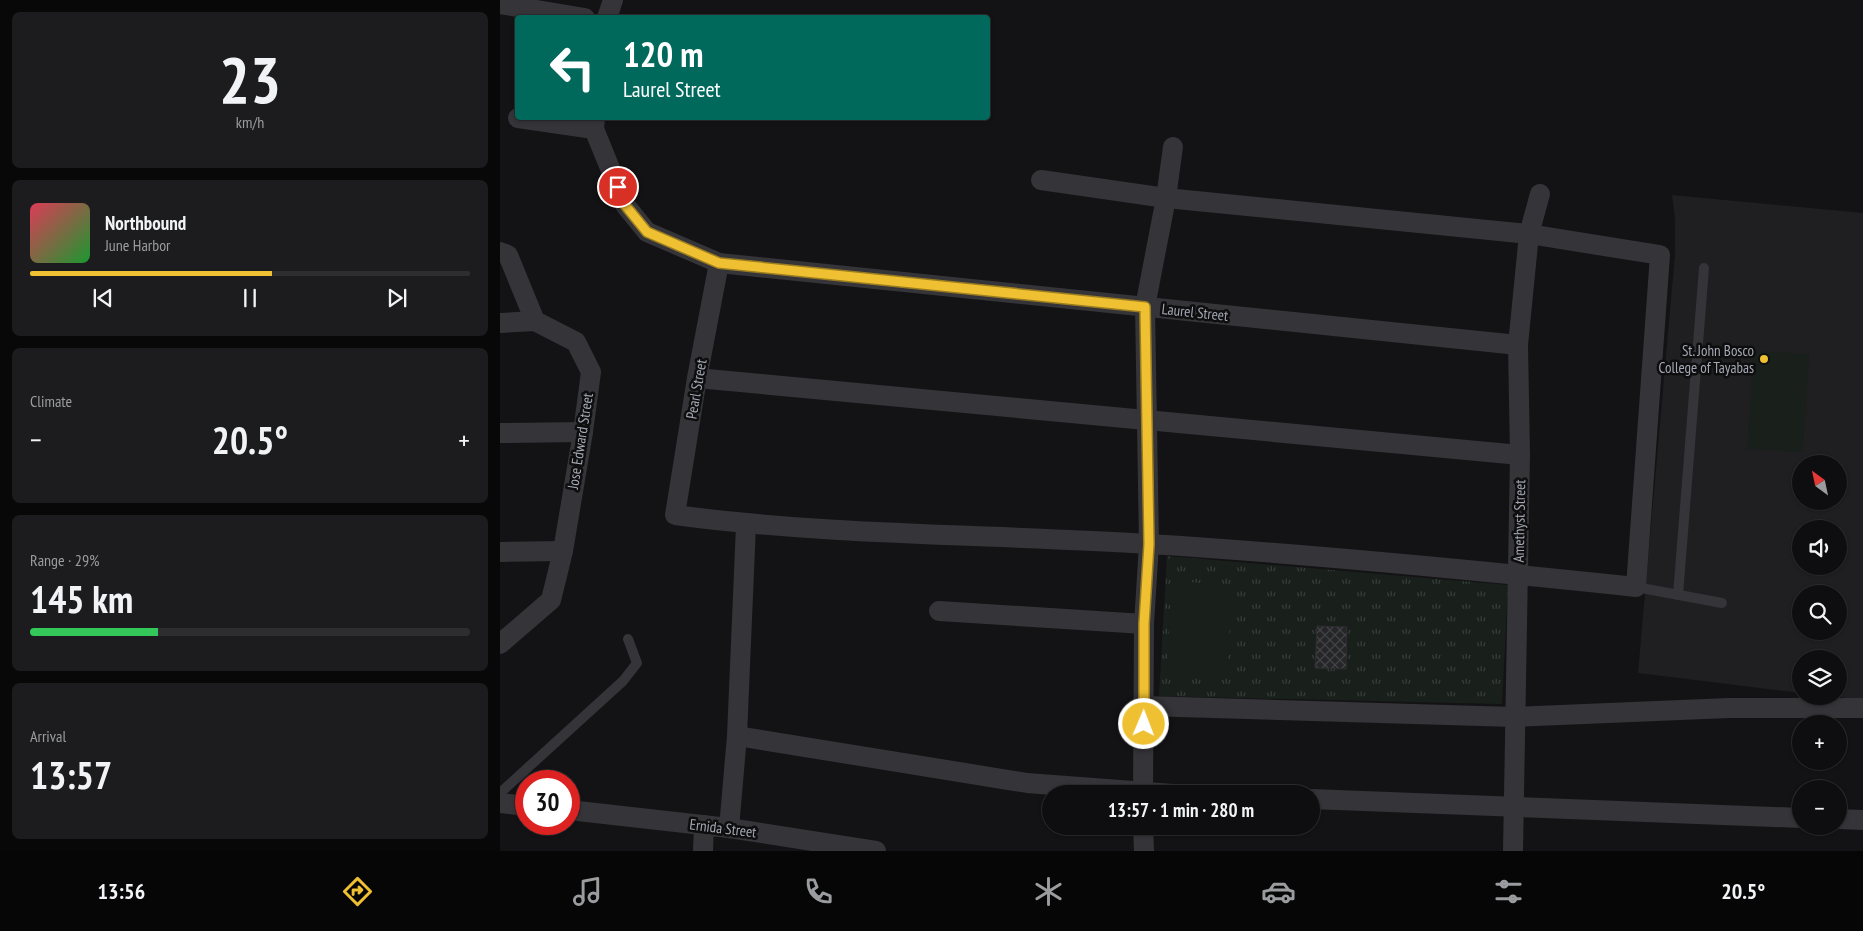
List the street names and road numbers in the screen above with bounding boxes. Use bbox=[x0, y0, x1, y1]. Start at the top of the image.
street label: Laurel Street bbox=[1161, 299, 1229, 325]
street label: Pearl Street bbox=[681, 358, 711, 420]
street label: Jose Edward Street bbox=[563, 392, 597, 491]
street label: Amethyst Street bbox=[1509, 479, 1529, 563]
street label: Ernida Street bbox=[689, 814, 757, 842]

